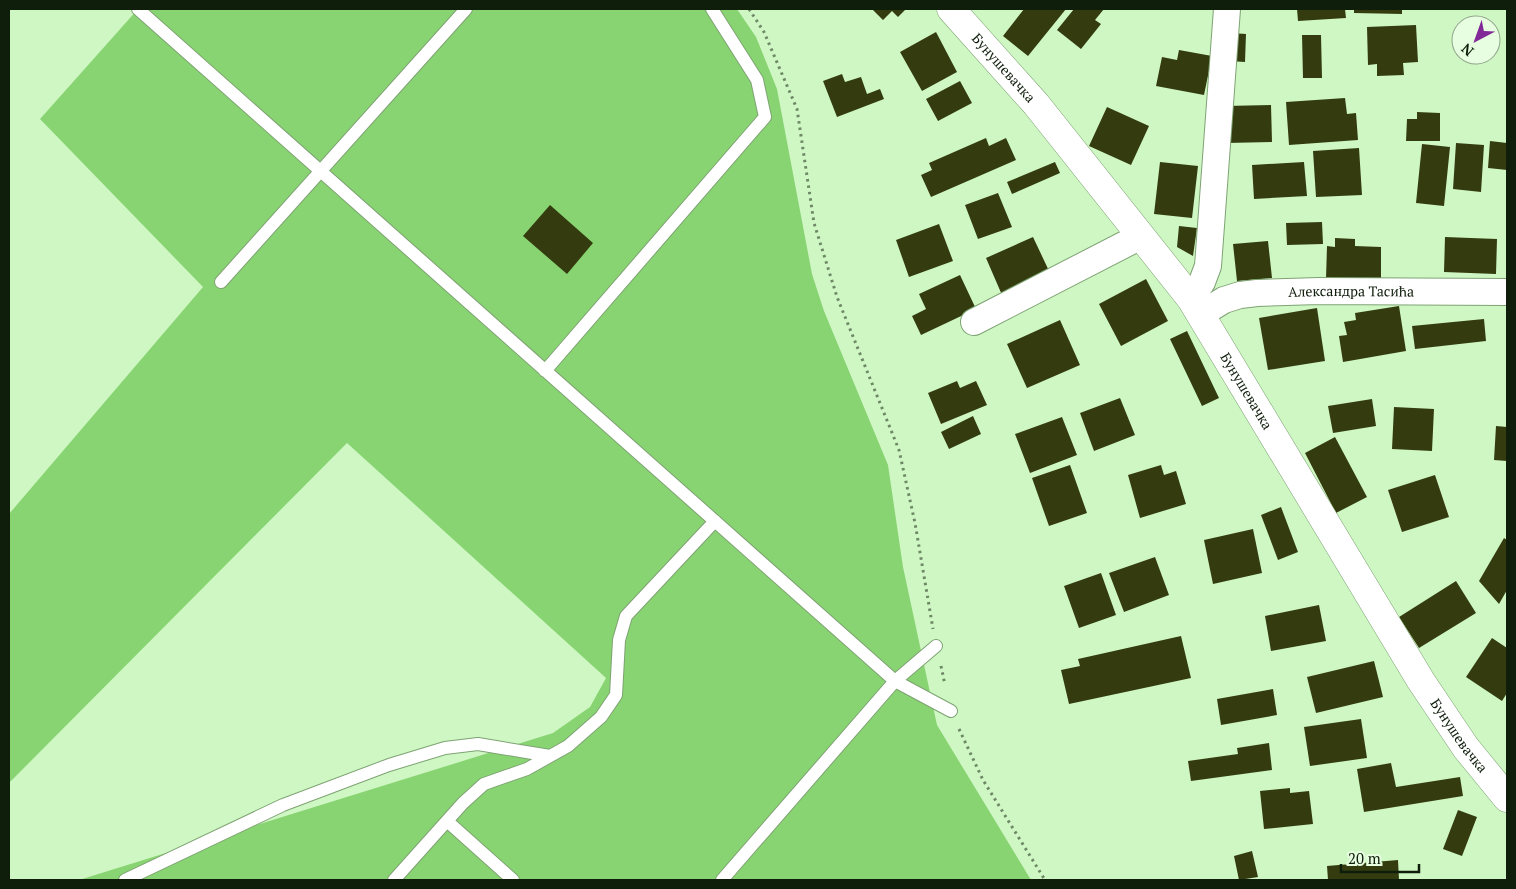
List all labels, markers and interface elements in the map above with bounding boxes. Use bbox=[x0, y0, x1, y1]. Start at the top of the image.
north arrow bbox=[1451, 15, 1501, 65]
street label: Бунушевачка bbox=[968, 29, 1040, 106]
text: N bbox=[1457, 39, 1477, 61]
street label: Александра Тасића bbox=[1288, 281, 1414, 301]
street label: Бунушевачка bbox=[1216, 349, 1277, 433]
street label: Бунушевачка bbox=[1426, 695, 1492, 776]
scale bar bbox=[1341, 842, 1418, 874]
text: 20 m bbox=[1348, 848, 1381, 868]

